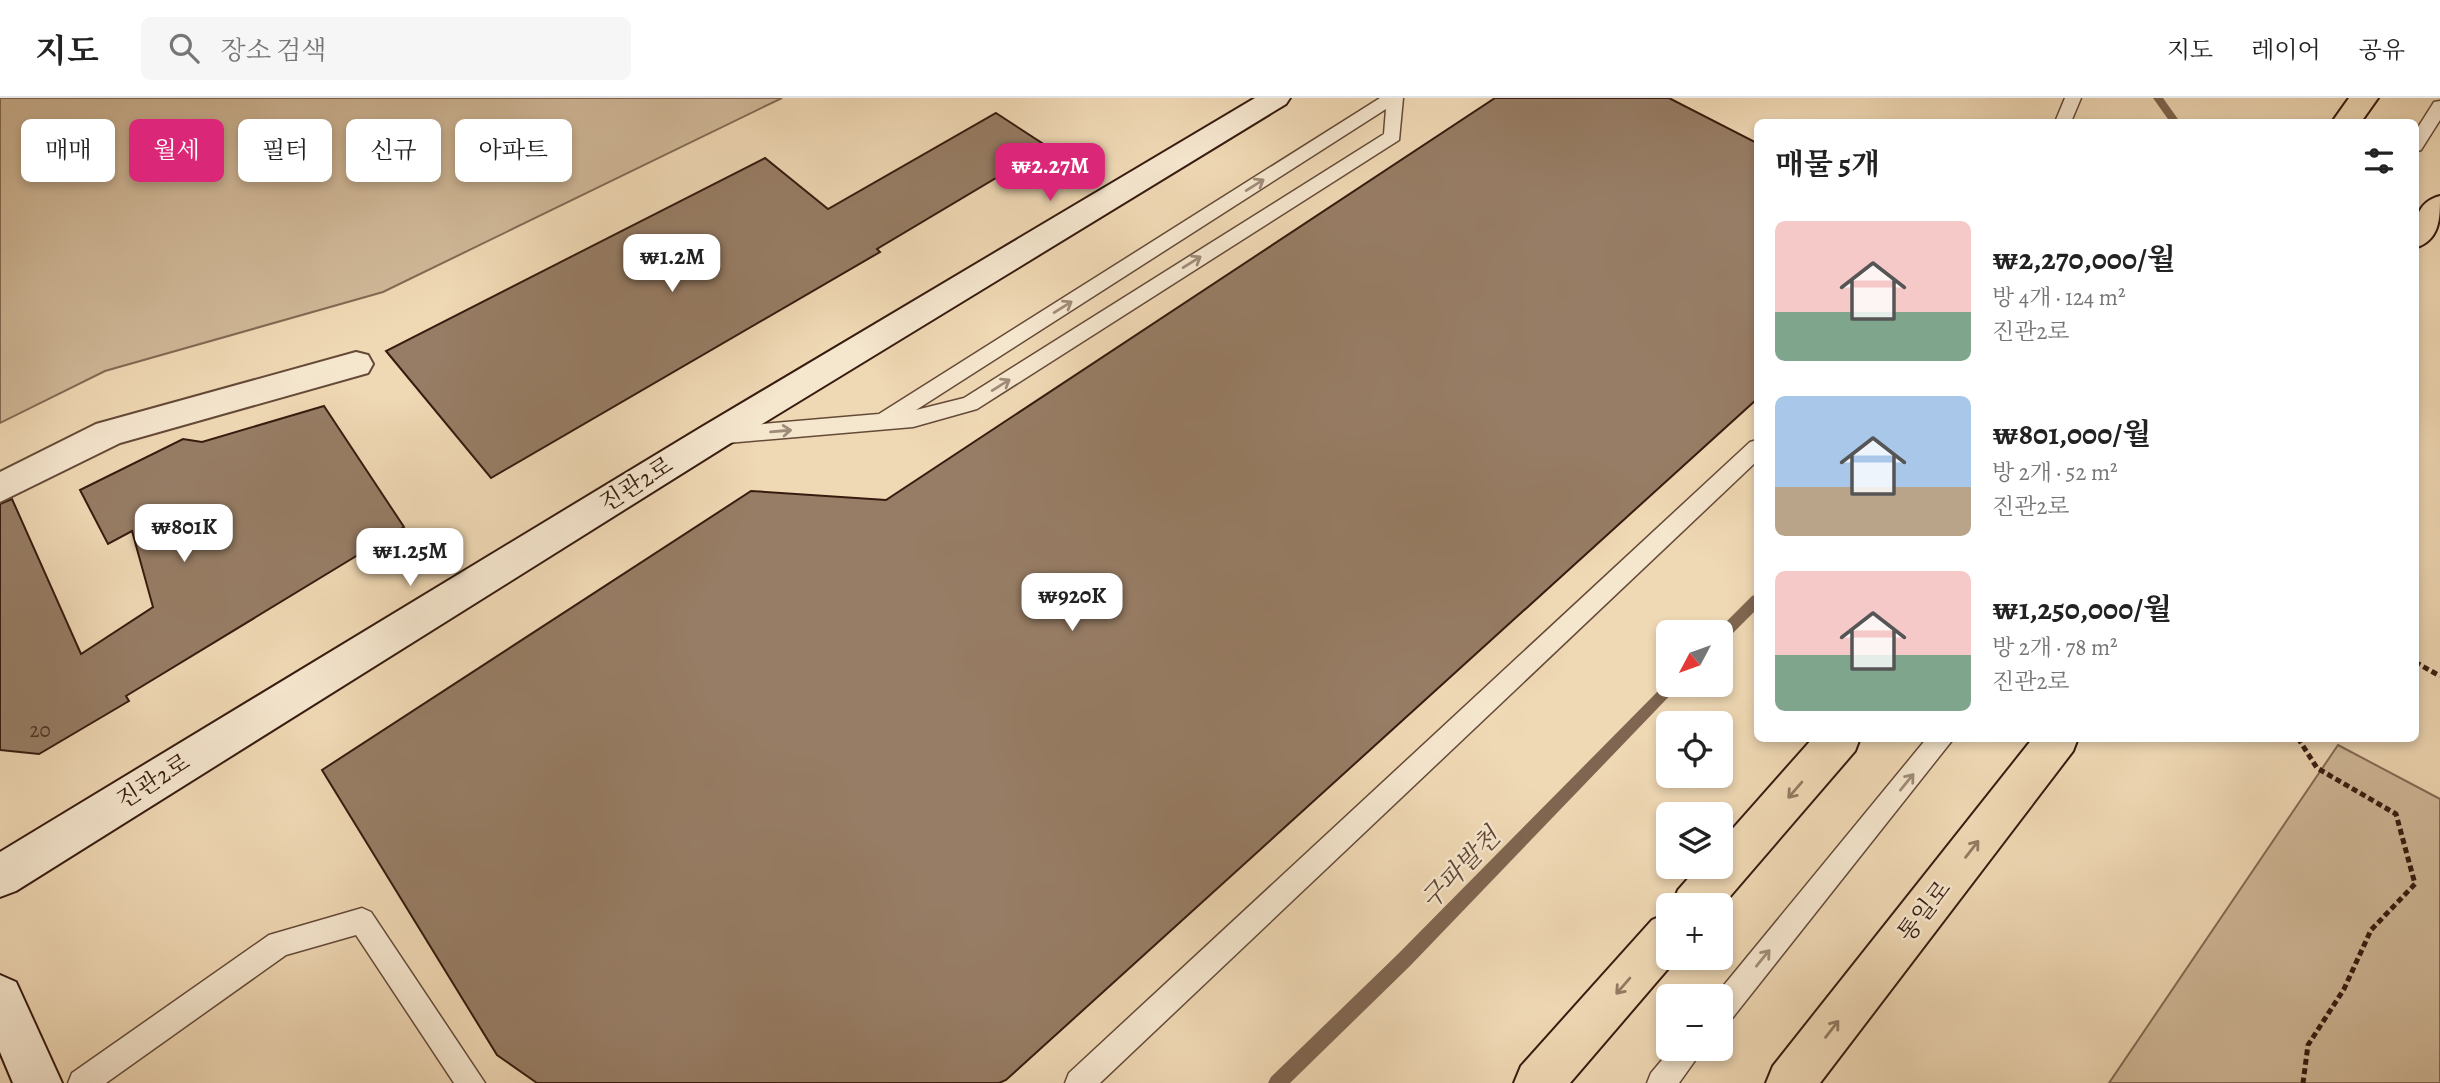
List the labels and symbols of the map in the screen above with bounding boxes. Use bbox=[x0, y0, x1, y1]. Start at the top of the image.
pin: ₩2.27M bbox=[993, 144, 1107, 203]
one-way arrow bbox=[1245, 178, 1264, 192]
pin: ₩1.2M bbox=[623, 234, 721, 294]
one-way arrow bbox=[1182, 255, 1202, 269]
one-way arrow bbox=[1053, 299, 1072, 314]
one-way arrow bbox=[990, 377, 1010, 391]
one-way arrow bbox=[770, 424, 792, 437]
street label: 진관2로 bbox=[593, 449, 679, 519]
pin: ₩801K bbox=[135, 504, 233, 564]
pin: ₩1.25M bbox=[353, 528, 467, 588]
pin: ₩920K bbox=[1023, 574, 1121, 633]
north arrow bbox=[1656, 620, 1732, 696]
house number: 20 bbox=[29, 716, 51, 744]
street label: 진관2로 bbox=[110, 746, 196, 816]
one-way arrow bbox=[1899, 773, 1915, 791]
one-way arrow bbox=[1787, 781, 1803, 799]
water label: 구파발천 bbox=[1413, 819, 1509, 917]
one-way arrow bbox=[1964, 841, 1979, 859]
street label: 통일로 bbox=[1890, 874, 1958, 948]
one-way arrow bbox=[1756, 950, 1771, 968]
one-way arrow bbox=[1615, 977, 1631, 995]
one-way arrow bbox=[1825, 1020, 1840, 1039]

